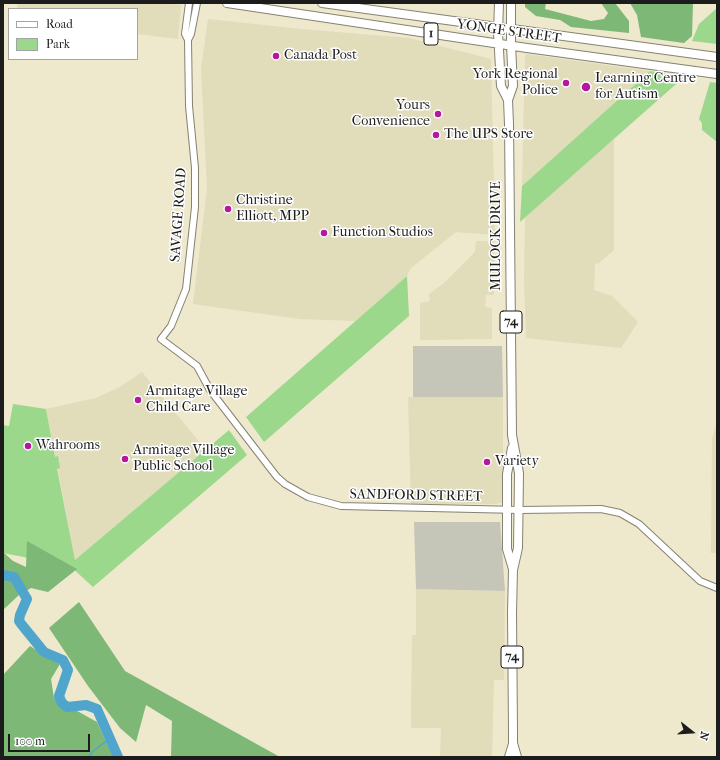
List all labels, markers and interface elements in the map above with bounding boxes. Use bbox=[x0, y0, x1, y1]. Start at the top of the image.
legend bbox=[8, 8, 138, 60]
street label: YONGE STREET bbox=[456, 16, 562, 48]
text: Road bbox=[46, 17, 73, 31]
road number: 1 bbox=[424, 23, 438, 45]
text: Park bbox=[46, 37, 70, 51]
place label: Canada Post bbox=[284, 48, 357, 64]
marker: Canada Post bbox=[271, 51, 281, 61]
place label: York Regional Police bbox=[473, 67, 558, 100]
place label: Learning Centre for Autism bbox=[595, 71, 696, 104]
marker: York Regional Police bbox=[561, 78, 571, 88]
marker: Learning Centre for Autism bbox=[580, 81, 592, 93]
place label: Yours Convenience bbox=[352, 98, 430, 130]
marker: Yours Convenience bbox=[433, 109, 443, 119]
place label: The UPS Store bbox=[444, 127, 533, 143]
marker: The UPS Store bbox=[431, 130, 441, 140]
street label: SAVAGE ROAD bbox=[167, 167, 191, 263]
street label: MULOCK DRIVE bbox=[489, 181, 505, 291]
place label: Christine Elliott, MPP bbox=[236, 193, 309, 226]
marker: Christine Elliott, MPP bbox=[223, 204, 233, 214]
place label: Function Studios bbox=[332, 225, 433, 241]
marker: Function Studios bbox=[319, 228, 329, 238]
road number: 74 bbox=[500, 311, 522, 333]
place label: Armitage Village Child Care bbox=[146, 384, 247, 416]
marker: Armitage Village Child Care bbox=[133, 395, 143, 405]
place label: Wahrooms bbox=[36, 438, 100, 454]
marker: Wahrooms bbox=[23, 441, 33, 451]
place label: Armitage Village Public School bbox=[133, 443, 234, 476]
marker: Armitage Village Public School bbox=[120, 454, 130, 464]
place label: Variety bbox=[495, 454, 539, 470]
marker: Variety bbox=[482, 457, 492, 467]
street label: SANDFORD STREET bbox=[349, 486, 483, 506]
road number: 74 bbox=[501, 646, 523, 668]
north arrow bbox=[672, 712, 712, 752]
scale bar bbox=[10, 726, 92, 752]
text: N bbox=[697, 730, 711, 742]
text: 100 m bbox=[15, 734, 45, 748]

